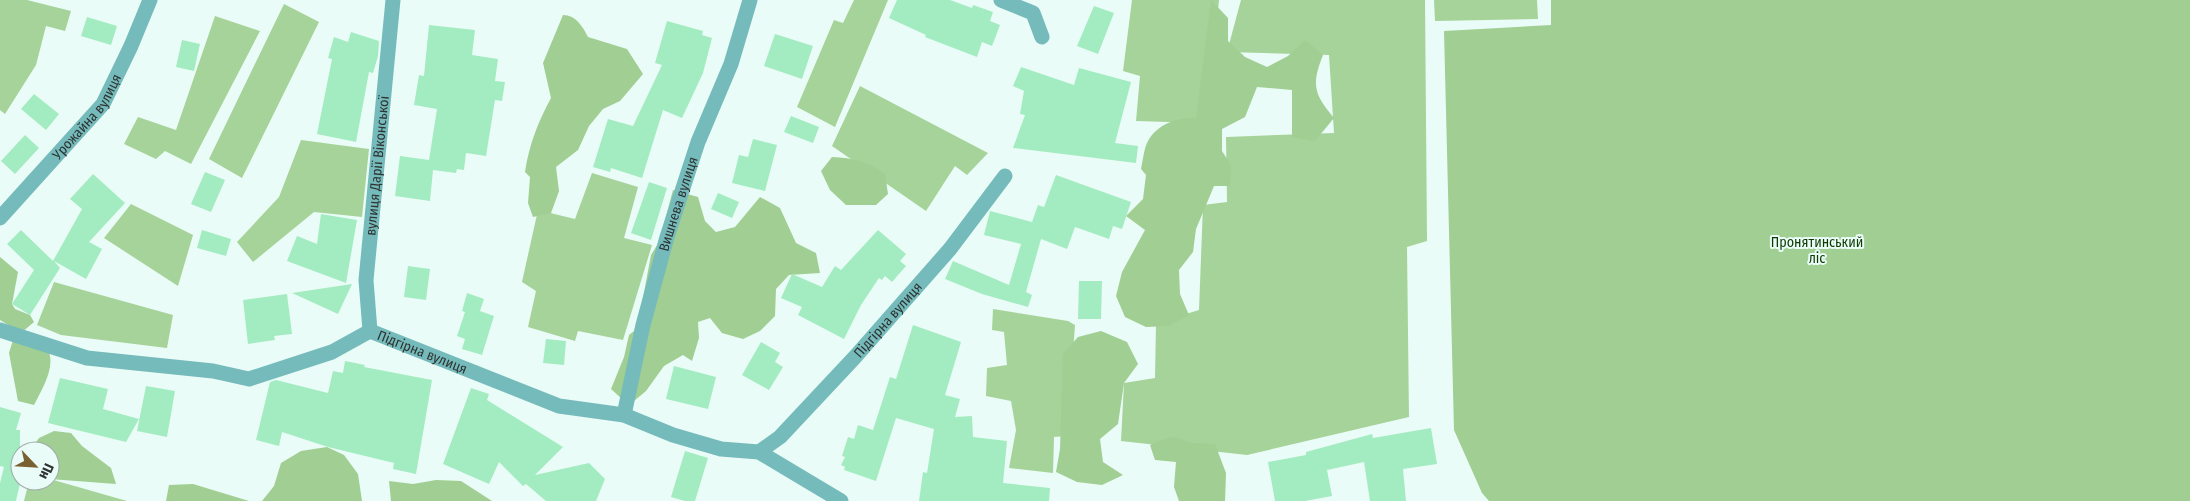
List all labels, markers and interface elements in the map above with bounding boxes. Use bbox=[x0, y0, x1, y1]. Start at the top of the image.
street label: Урожайна вулиця bbox=[48, 71, 125, 164]
street label: вулиця Дарії Віконської bbox=[362, 95, 393, 236]
street label: Вишнева вулиця bbox=[655, 155, 702, 253]
park label: Пронятинський ліс bbox=[1771, 234, 1863, 267]
street label: Підгірна вулиця bbox=[850, 279, 926, 361]
street label: Підгірна вулиця bbox=[375, 327, 470, 378]
north arrow bbox=[10, 441, 60, 491]
text: Пн bbox=[35, 461, 57, 482]

